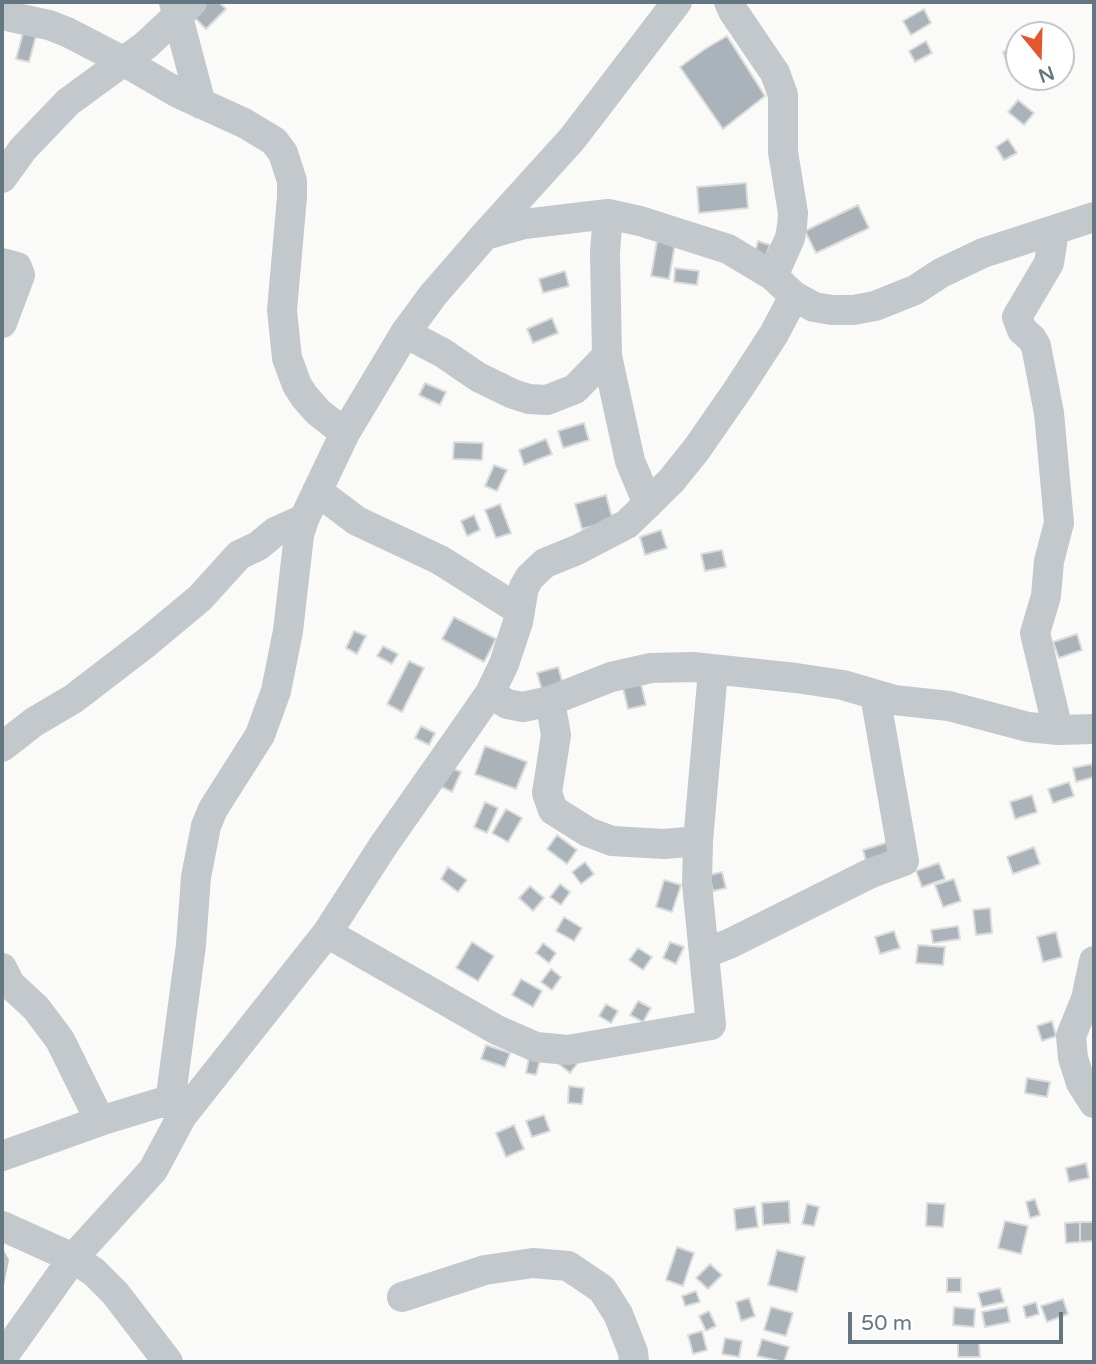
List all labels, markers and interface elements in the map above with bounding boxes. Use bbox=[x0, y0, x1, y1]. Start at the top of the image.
north arrow bbox=[1005, 21, 1075, 91]
text: N bbox=[1035, 61, 1057, 87]
scale bar bbox=[851, 1298, 1066, 1342]
text: 50 m bbox=[861, 1311, 912, 1336]

